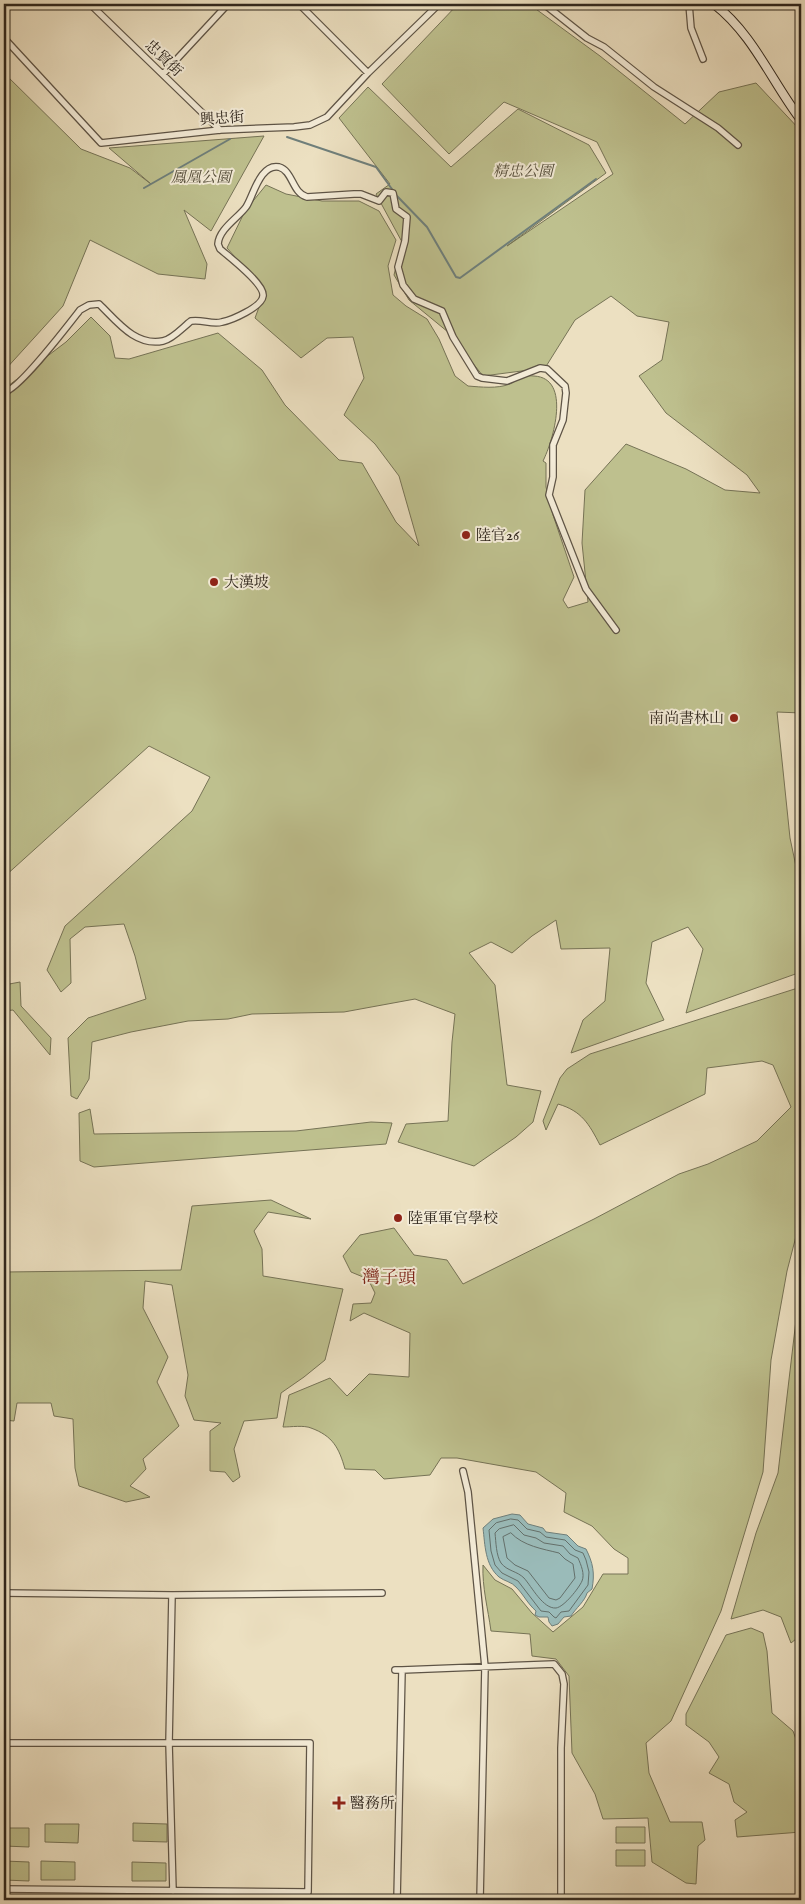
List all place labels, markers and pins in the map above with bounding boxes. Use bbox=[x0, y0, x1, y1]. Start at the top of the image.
place label: 陸官26 bbox=[476, 526, 520, 545]
marker: 陸官26 bbox=[460, 529, 472, 541]
place label: 大漢坡 bbox=[224, 573, 269, 592]
marker: 大漢坡 bbox=[208, 576, 220, 588]
place label: 南尚書林山 bbox=[649, 709, 724, 728]
marker: 南尚書林山 bbox=[728, 712, 740, 724]
place label: 陸軍軍官學校 bbox=[408, 1209, 498, 1228]
marker: 陸軍軍官學校 bbox=[392, 1212, 404, 1224]
place label: 醫務所 bbox=[350, 1794, 395, 1813]
marker: 醫務所 bbox=[332, 1796, 346, 1810]

